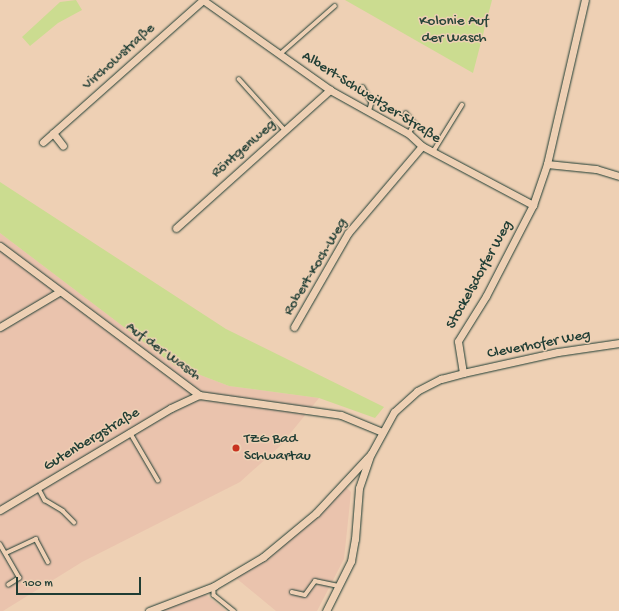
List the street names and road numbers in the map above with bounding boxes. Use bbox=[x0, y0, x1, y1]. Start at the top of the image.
street label: Virchowstraße bbox=[79, 20, 159, 94]
street label: Albert-Schweitzer-Straße bbox=[298, 48, 444, 148]
street label: Röntgenweg bbox=[208, 116, 280, 182]
street label: Robert-Koch-Weg bbox=[280, 215, 352, 319]
street label: Stockelsdorfer Weg bbox=[443, 218, 517, 332]
street label: Auf der Wasch bbox=[122, 319, 204, 385]
street label: Cleverhofer Weg bbox=[486, 326, 592, 364]
street label: Gutenbergstraße bbox=[41, 404, 143, 476]

